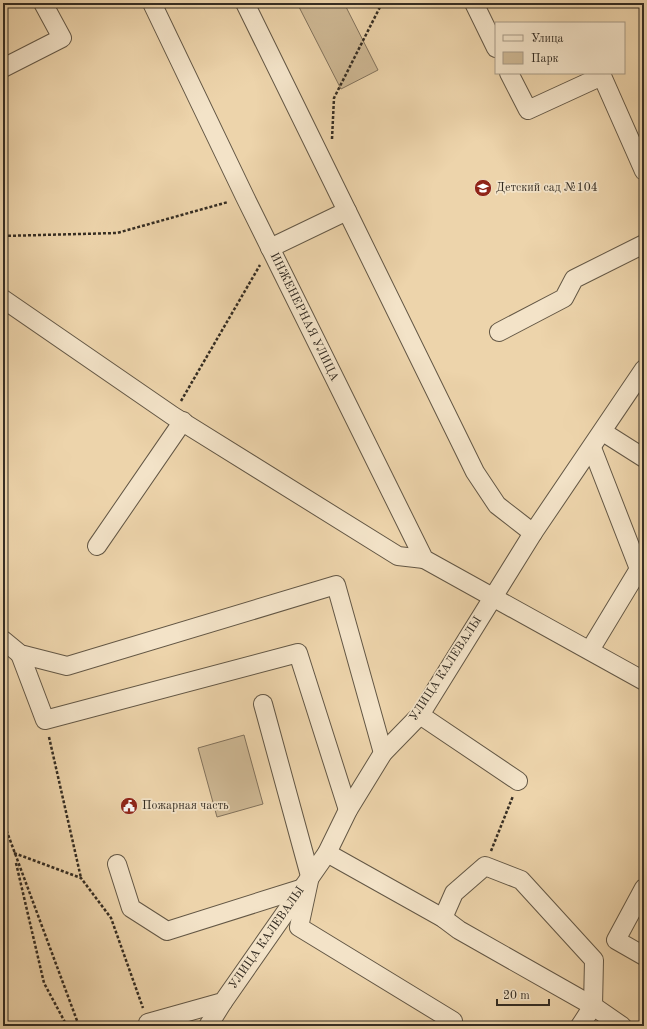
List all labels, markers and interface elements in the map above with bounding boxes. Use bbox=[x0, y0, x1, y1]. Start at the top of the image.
legend bbox=[495, 22, 625, 74]
text: Улица bbox=[531, 33, 564, 45]
text: Парк bbox=[531, 53, 559, 65]
school or university icon: Детский сад №104 bbox=[473, 178, 493, 198]
place label: Детский сад №104 bbox=[496, 182, 598, 194]
street label: ИНЖЕНЕРНАЯ УЛИЦА bbox=[268, 251, 340, 383]
street label: УЛИЦА КАЛЕВАЛЫ bbox=[408, 615, 484, 723]
public building icon: Пожарная часть bbox=[119, 796, 139, 816]
place label: Пожарная часть bbox=[142, 800, 229, 812]
street label: УЛИЦА КАЛЕВАЛЫ bbox=[227, 885, 307, 991]
scale bar bbox=[497, 981, 549, 1007]
text: 20 m bbox=[503, 990, 530, 1002]

